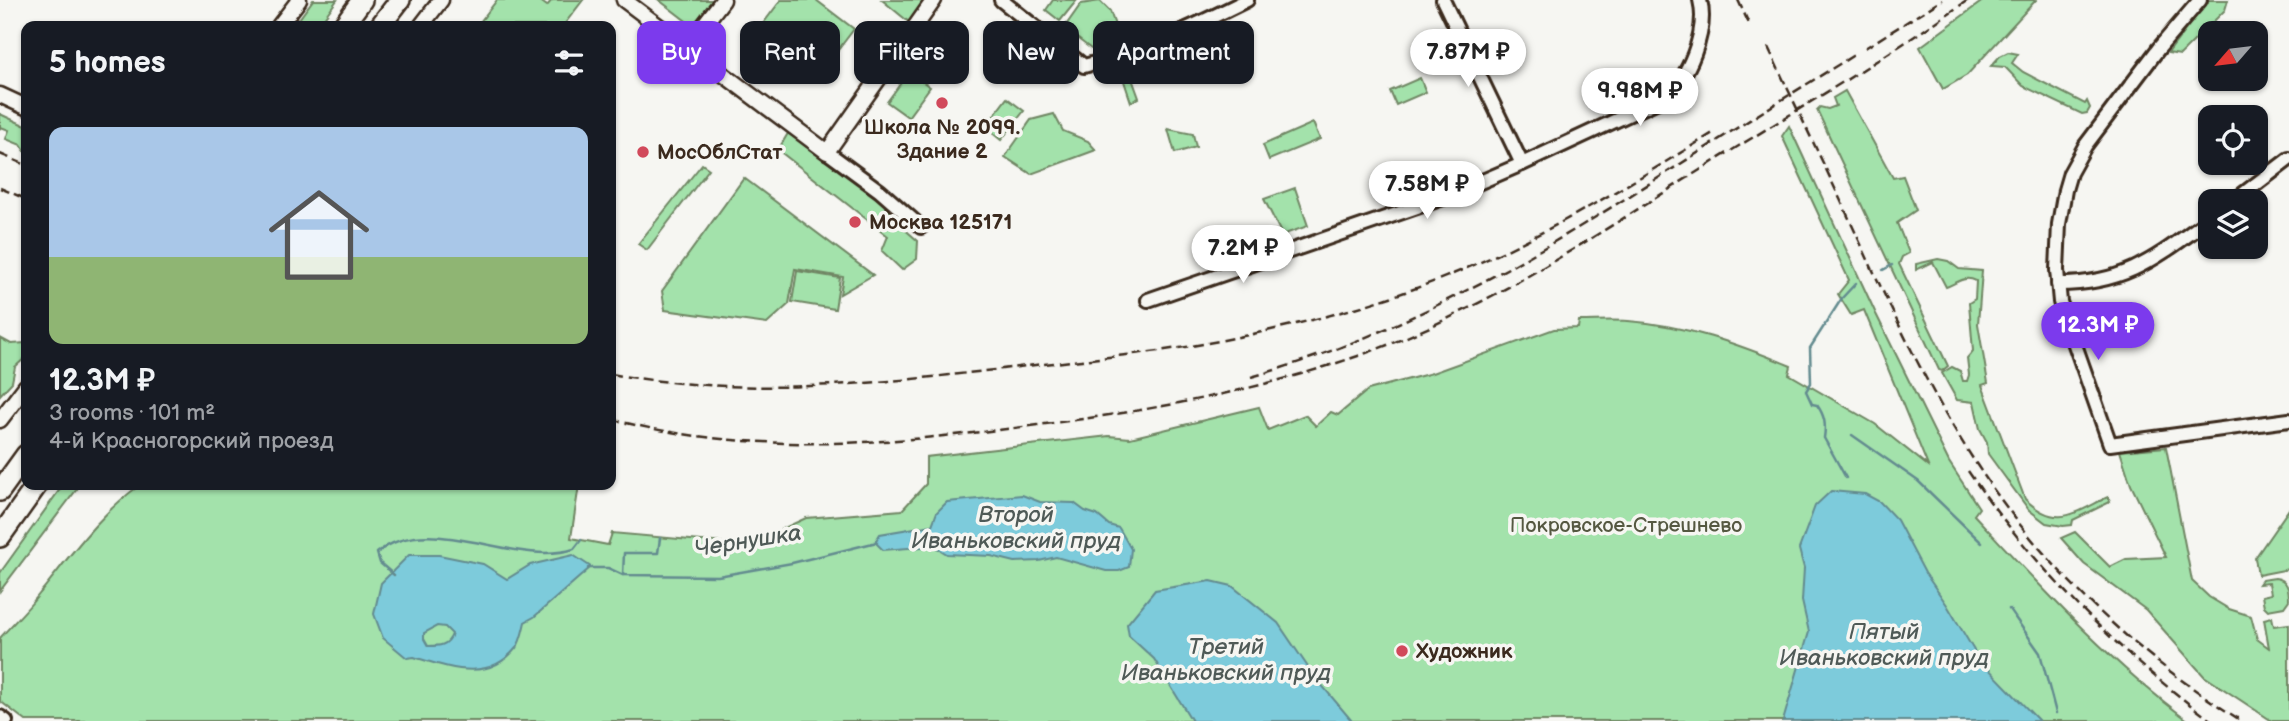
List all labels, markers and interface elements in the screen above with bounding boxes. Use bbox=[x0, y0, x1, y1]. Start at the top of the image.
chip: Buy bbox=[637, 21, 726, 84]
chip: Rent bbox=[740, 21, 840, 84]
chip: Filters bbox=[854, 21, 969, 84]
chip: New bbox=[983, 21, 1079, 84]
chip: Apartment bbox=[1093, 21, 1254, 84]
north arrow bbox=[2198, 21, 2268, 91]
map controls bbox=[2198, 21, 2268, 259]
pin: 7.87M ₽ bbox=[1403, 29, 1533, 89]
text: 7.87M ₽ bbox=[1426, 38, 1510, 66]
icon: filters bbox=[550, 44, 588, 82]
text: 5 homes bbox=[49, 45, 166, 81]
pin: 9.98M ₽ bbox=[1575, 68, 1705, 128]
text: 9.98M ₽ bbox=[1597, 77, 1683, 105]
marker: Школа № 2099. Здание 2 bbox=[934, 95, 950, 111]
button: locate bbox=[2198, 105, 2268, 175]
place label: Школа № 2099. Здание 2 bbox=[864, 115, 1020, 164]
place label: МосОблСтат bbox=[657, 140, 783, 165]
marker: МосОблСтат bbox=[635, 144, 651, 160]
pin: 7.58M ₽ bbox=[1362, 162, 1492, 221]
text: 7.58M ₽ bbox=[1385, 170, 1469, 198]
icon: home bbox=[256, 172, 382, 298]
button: layers bbox=[2198, 189, 2268, 259]
place label: Москва 125171 bbox=[869, 210, 1012, 235]
marker: Москва 125171 bbox=[847, 214, 863, 230]
pin: 7.2M ₽ bbox=[1186, 226, 1300, 285]
text: 7.2M ₽ bbox=[1208, 234, 1278, 262]
pin: 12.3M ₽ bbox=[2033, 302, 2163, 362]
text: 12.3M ₽ bbox=[2057, 311, 2139, 339]
text: 12.3M ₽ bbox=[49, 363, 155, 399]
text: 3 rooms · 101 m² bbox=[49, 399, 215, 427]
text: 4-й Красногорский проезд bbox=[49, 427, 334, 455]
water label: Второй Иваньковский пруд bbox=[911, 501, 1121, 555]
park label: Покровское-Стрешнево bbox=[1510, 513, 1742, 538]
water label: Чернушка bbox=[692, 519, 804, 563]
water label: Пятый Иваньковский пруд bbox=[1779, 618, 1989, 672]
water label: Третий Иваньковский пруд bbox=[1121, 633, 1331, 687]
place label: Художник bbox=[1415, 639, 1513, 664]
marker: Художник bbox=[1394, 643, 1410, 659]

